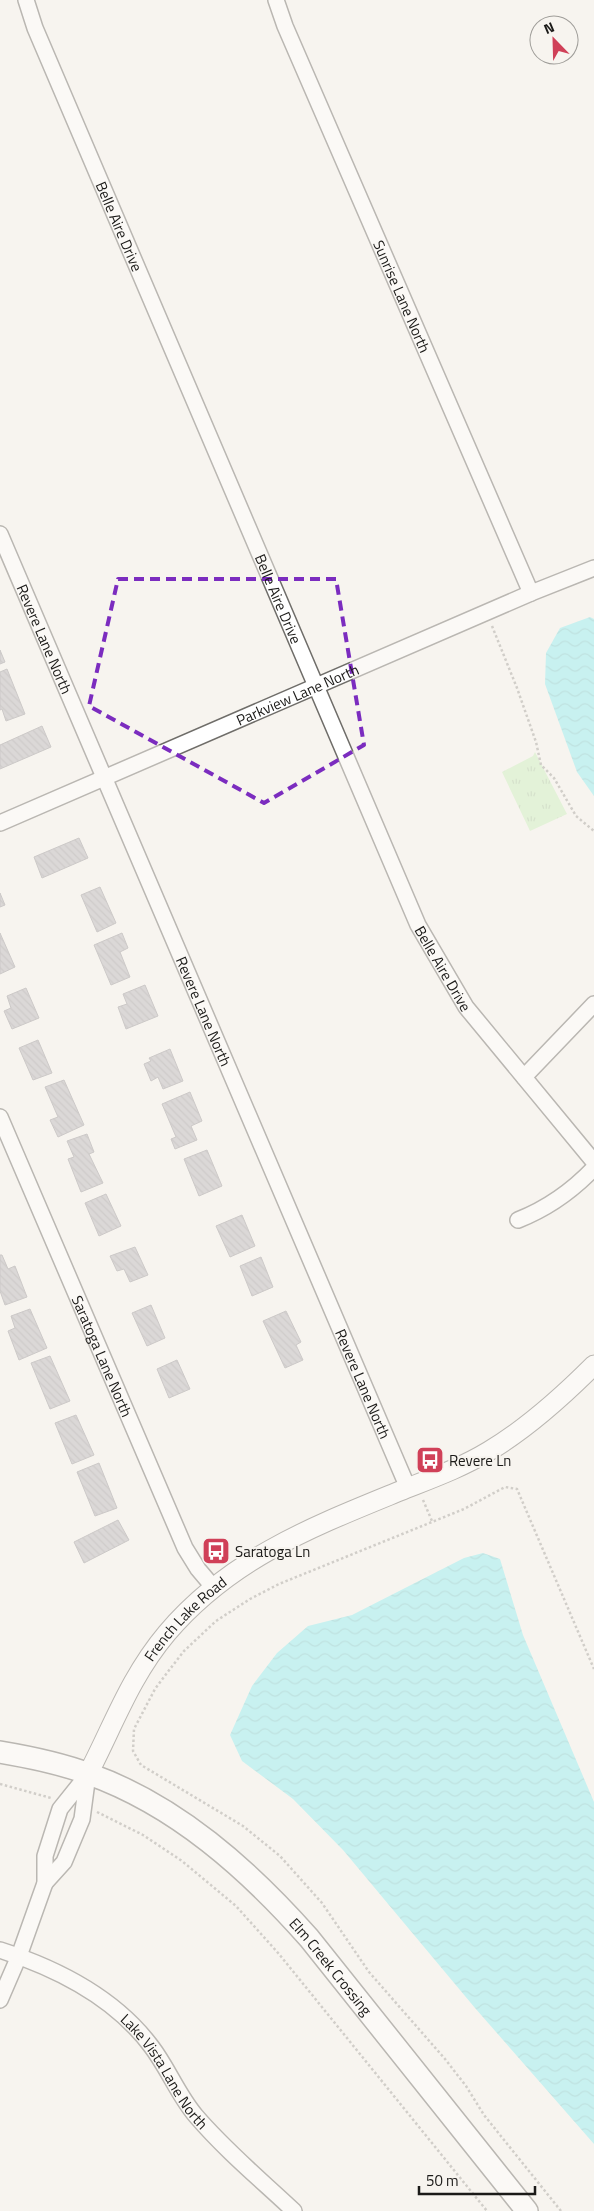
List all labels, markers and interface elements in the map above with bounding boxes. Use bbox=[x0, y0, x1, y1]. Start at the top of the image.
north arrow bbox=[529, 15, 579, 65]
text: N bbox=[540, 16, 557, 39]
street label: Belle Aire Drive bbox=[90, 178, 149, 275]
street label: Sunrise Lane North bbox=[368, 236, 437, 356]
street label: Belle Aire Drive bbox=[249, 550, 308, 647]
street label: Revere Lane North bbox=[11, 580, 78, 697]
street label: Parkview Lane North bbox=[232, 657, 362, 731]
street label: Belle Aire Drive bbox=[409, 921, 477, 1015]
street label: Revere Lane North bbox=[170, 953, 238, 1070]
street label: Saratoga Lane North bbox=[66, 1292, 139, 1420]
street label: Revere Lane North bbox=[330, 1325, 397, 1442]
bus stop icon: Revere Ln bbox=[415, 1445, 445, 1475]
place label: Revere Ln bbox=[449, 1449, 511, 1472]
bus stop icon: Saratoga Ln bbox=[201, 1536, 231, 1566]
place label: Saratoga Ln bbox=[235, 1540, 310, 1563]
street label: French Lake Road bbox=[138, 1570, 231, 1666]
street label: Elm Creek Crossing bbox=[284, 1912, 378, 2021]
street label: Lake Vista Lane North bbox=[116, 2008, 214, 2134]
scale bar bbox=[419, 2164, 535, 2196]
text: 50 m bbox=[426, 2169, 459, 2192]

